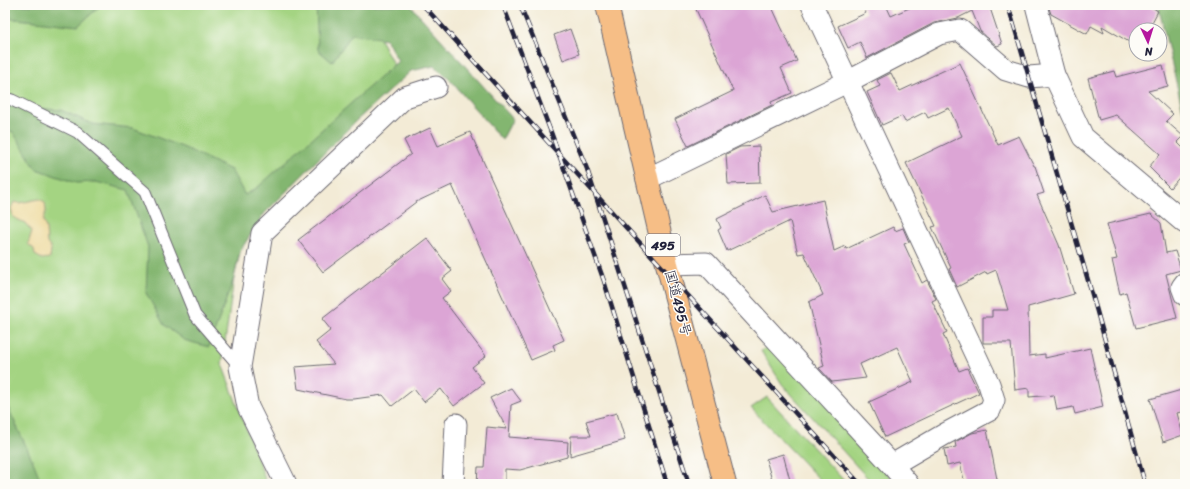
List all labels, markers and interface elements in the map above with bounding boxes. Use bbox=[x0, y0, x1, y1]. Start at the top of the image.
north arrow bbox=[1128, 22, 1168, 62]
text: N bbox=[1144, 42, 1154, 61]
road number: 495 bbox=[646, 234, 680, 256]
street label: 国道495号 bbox=[657, 267, 699, 339]

